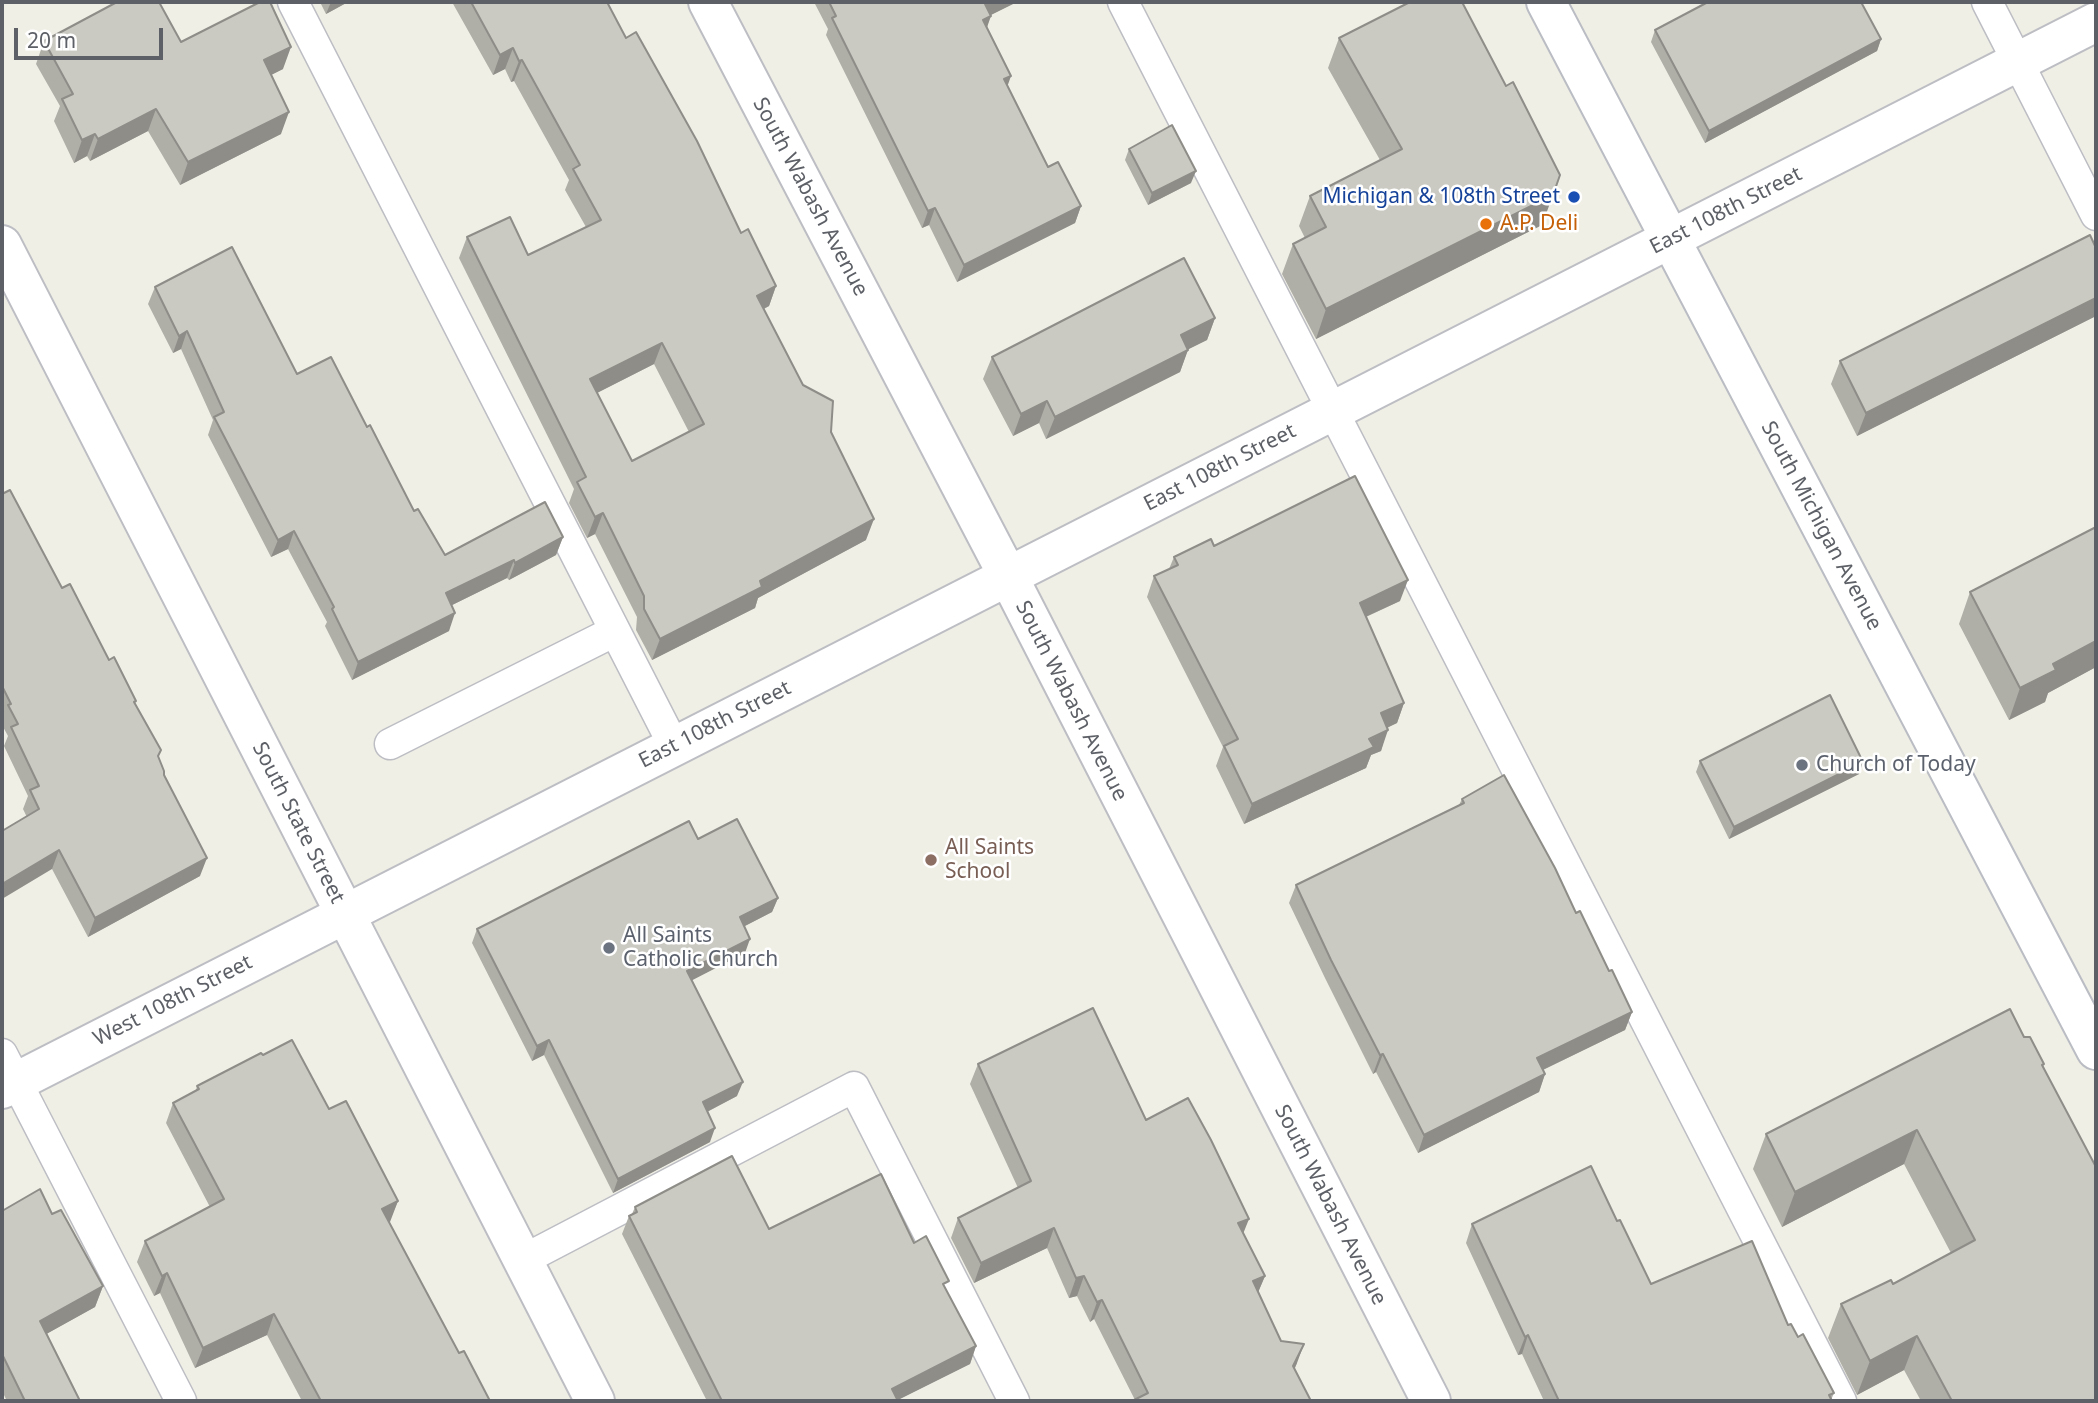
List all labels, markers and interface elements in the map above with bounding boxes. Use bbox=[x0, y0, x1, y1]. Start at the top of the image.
scale bar bbox=[18, 14, 166, 58]
text: 20 m bbox=[27, 26, 76, 54]
street label: South Wabash Avenue bbox=[747, 93, 873, 301]
street label: East 108th Street bbox=[1646, 162, 1806, 260]
place label: Michigan & 108th Street bbox=[1322, 184, 1560, 210]
marker: Michigan & 108th Street bbox=[1566, 189, 1582, 205]
place label: A.P. Deli bbox=[1500, 211, 1578, 237]
marker: A.P. Deli bbox=[1478, 216, 1494, 232]
street label: South Michigan Avenue bbox=[1755, 417, 1887, 635]
street label: East 108th Street bbox=[1140, 419, 1300, 517]
street label: South Wabash Avenue bbox=[1010, 597, 1132, 805]
street label: East 108th Street bbox=[635, 676, 795, 774]
street label: South State Street bbox=[246, 738, 350, 908]
place label: Church of Today bbox=[1816, 752, 1976, 778]
marker: Church of Today bbox=[1794, 757, 1810, 773]
place label: All Saints School bbox=[945, 835, 1034, 885]
marker: All Saints School bbox=[923, 852, 939, 868]
place label: All Saints Catholic Church bbox=[623, 923, 778, 973]
marker: All Saints Catholic Church bbox=[601, 940, 617, 956]
street label: West 108th Street bbox=[89, 950, 257, 1052]
street label: South Wabash Avenue bbox=[1269, 1101, 1391, 1309]

